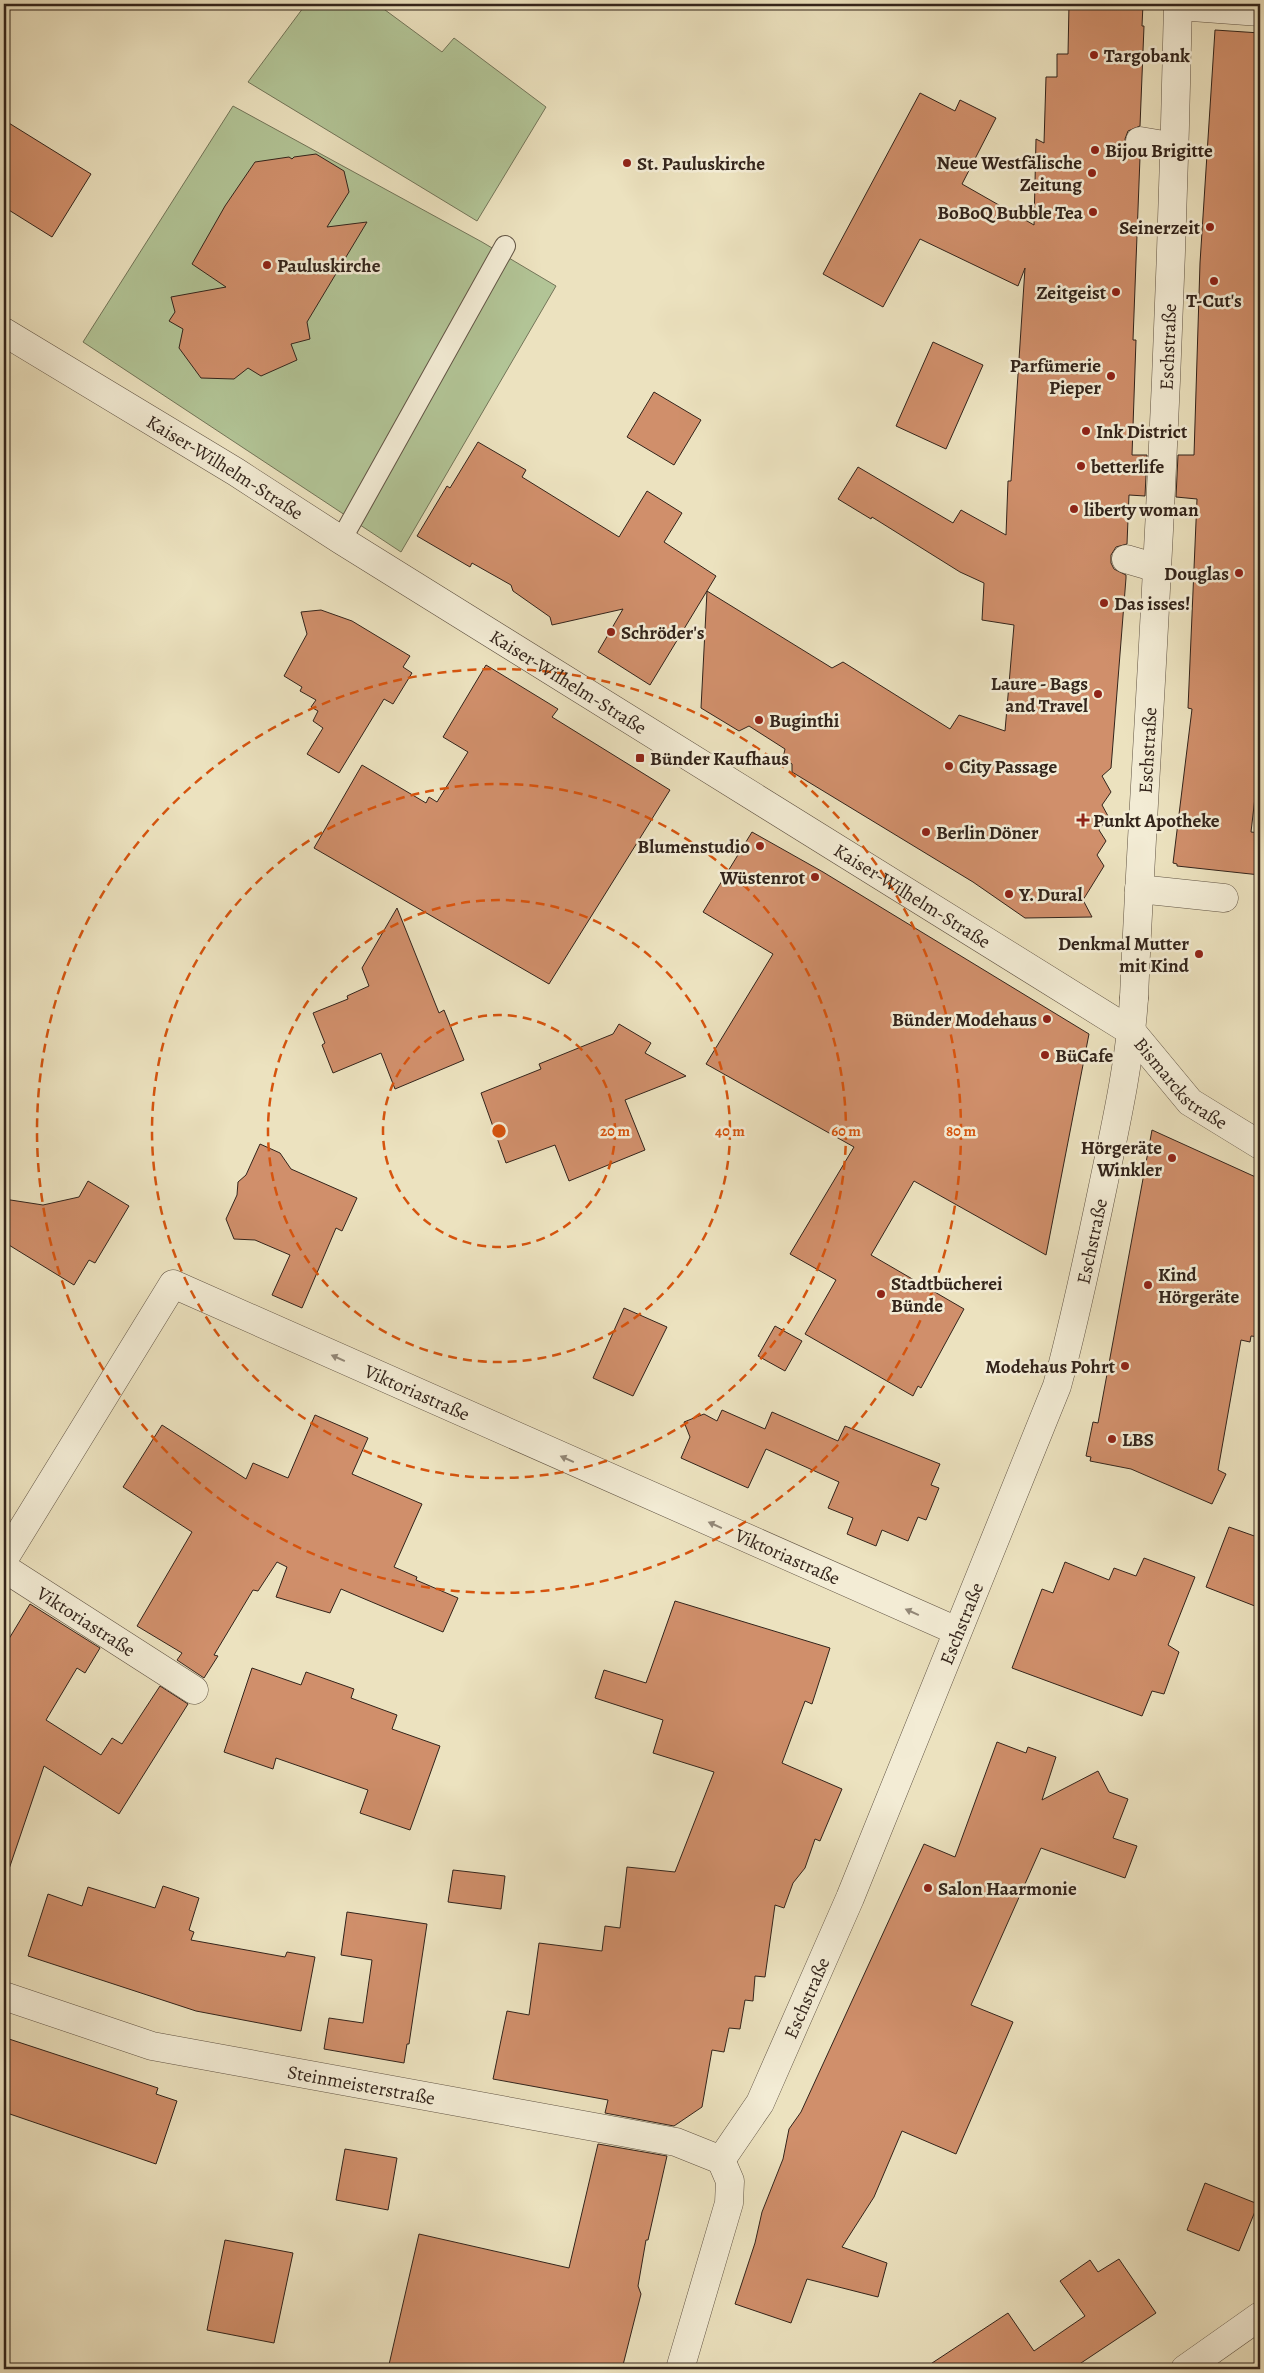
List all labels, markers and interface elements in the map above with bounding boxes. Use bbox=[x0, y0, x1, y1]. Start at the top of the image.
place label: Targobank bbox=[1104, 43, 1190, 69]
marker: Targobank bbox=[1088, 49, 1100, 61]
place label: Bijou Brigitte bbox=[1105, 138, 1213, 164]
marker: Bijou Brigitte bbox=[1089, 144, 1101, 156]
place label: Neue Westfälische Zeitung bbox=[937, 150, 1082, 198]
place label: St. Pauluskirche bbox=[637, 151, 765, 177]
marker: St. Pauluskirche bbox=[621, 157, 633, 169]
marker: Neue Westfälische Zeitung bbox=[1086, 167, 1098, 179]
place label: BoBoQ Bubble Tea bbox=[937, 200, 1084, 226]
marker: BoBoQ Bubble Tea bbox=[1087, 206, 1099, 218]
place label: Seinerzeit bbox=[1119, 215, 1201, 241]
marker: Seinerzeit bbox=[1204, 221, 1216, 233]
place label: Pauluskirche bbox=[277, 253, 381, 279]
marker: Pauluskirche bbox=[261, 259, 273, 271]
marker: T-Cut's bbox=[1208, 275, 1220, 287]
place label: Zeitgeist bbox=[1037, 280, 1107, 306]
marker: Zeitgeist bbox=[1110, 286, 1122, 298]
place label: T-Cut's bbox=[1186, 288, 1242, 314]
street label: Eschstraße bbox=[1154, 303, 1183, 391]
place label: Parfümerie Pieper bbox=[1010, 353, 1101, 401]
marker: Parfümerie Pieper bbox=[1105, 370, 1117, 382]
street label: Kaiser-Wilhelm-Straße bbox=[141, 409, 308, 526]
place label: Ink District bbox=[1096, 419, 1188, 445]
marker: Ink District bbox=[1080, 425, 1092, 437]
place label: betterlife bbox=[1090, 454, 1164, 480]
marker: betterlife bbox=[1075, 460, 1087, 472]
place label: liberty woman bbox=[1084, 497, 1199, 523]
marker: liberty woman bbox=[1068, 503, 1080, 515]
place label: Douglas bbox=[1164, 561, 1229, 587]
marker: Douglas bbox=[1233, 567, 1245, 579]
place label: Das isses! bbox=[1114, 591, 1190, 617]
marker: Das isses! bbox=[1098, 597, 1110, 609]
place label: Schröder's bbox=[621, 620, 705, 646]
street label: Kaiser-Wilhelm-Straße bbox=[485, 624, 651, 741]
marker: Schröder's bbox=[605, 626, 617, 638]
place label: Laure - Bags and Travel bbox=[991, 671, 1088, 719]
marker: Laure - Bags and Travel bbox=[1092, 688, 1104, 700]
street label: Eschstraße bbox=[1133, 706, 1164, 794]
place label: Buginthi bbox=[769, 708, 840, 734]
marker: Buginthi bbox=[753, 714, 765, 726]
place label: Bünder Kaufhaus bbox=[650, 746, 789, 772]
marker: Bünder Kaufhaus bbox=[634, 752, 646, 764]
place label: City Passage bbox=[959, 754, 1057, 780]
marker: City Passage bbox=[943, 760, 955, 772]
place label: Punkt Apotheke bbox=[1093, 808, 1220, 834]
marker: Punkt Apotheke bbox=[1077, 814, 1089, 826]
place label: Berlin Döner bbox=[936, 820, 1039, 846]
marker: Berlin Döner bbox=[920, 826, 932, 838]
place label: Blumenstudio bbox=[637, 834, 750, 860]
street label: Kaiser-Wilhelm-Straße bbox=[829, 838, 995, 955]
marker: Blumenstudio bbox=[754, 840, 766, 852]
place label: Wüstenrot bbox=[719, 865, 806, 891]
marker: Wüstenrot bbox=[809, 871, 821, 883]
place label: Y. Dural bbox=[1018, 882, 1082, 908]
marker: Y. Dural bbox=[1003, 888, 1015, 900]
place label: Denkmal Mutter mit Kind bbox=[1058, 931, 1190, 979]
marker: Denkmal Mutter mit Kind bbox=[1193, 948, 1205, 960]
place label: Bünder Modehaus bbox=[892, 1007, 1037, 1033]
marker: Bünder Modehaus bbox=[1041, 1013, 1053, 1025]
street label: Bismarckstraße bbox=[1128, 1032, 1232, 1136]
place label: BüCafe bbox=[1055, 1043, 1113, 1069]
marker: BüCafe bbox=[1039, 1049, 1051, 1061]
text: 20 m bbox=[600, 1121, 630, 1141]
text: 40 m bbox=[715, 1121, 745, 1141]
text: 60 m bbox=[831, 1121, 861, 1141]
text: 80 m bbox=[946, 1121, 976, 1141]
centre of rings bbox=[490, 1122, 508, 1140]
place label: Hörgeräte Winkler bbox=[1081, 1135, 1162, 1183]
marker: Hörgeräte Winkler bbox=[1166, 1152, 1178, 1164]
street label: Eschstraße bbox=[1070, 1196, 1114, 1287]
place label: Kind Hörgeräte bbox=[1158, 1262, 1240, 1310]
place label: Stadtbücherei Bünde bbox=[891, 1271, 1003, 1319]
marker: Kind Hörgeräte bbox=[1142, 1279, 1154, 1291]
marker: Stadtbücherei Bünde bbox=[875, 1288, 887, 1300]
one-way arrow bbox=[331, 1353, 345, 1361]
place label: Modehaus Pohrt bbox=[985, 1354, 1116, 1380]
street label: Viktoriastraße bbox=[359, 1358, 474, 1428]
marker: Modehaus Pohrt bbox=[1119, 1360, 1131, 1372]
place label: LBS bbox=[1122, 1427, 1154, 1453]
marker: LBS bbox=[1106, 1433, 1118, 1445]
one-way arrow bbox=[560, 1454, 574, 1462]
one-way arrow bbox=[708, 1520, 722, 1528]
street label: Viktoriastraße bbox=[730, 1522, 844, 1592]
street label: Eschstraße bbox=[934, 1579, 990, 1669]
street label: Viktoriastraße bbox=[31, 1580, 140, 1663]
one-way arrow bbox=[905, 1607, 919, 1615]
place label: Salon Haarmonie bbox=[938, 1876, 1077, 1902]
marker: Salon Haarmonie bbox=[922, 1882, 934, 1894]
street label: Eschstraße bbox=[778, 1953, 836, 2043]
street label: Steinmeisterstraße bbox=[285, 2059, 437, 2112]

